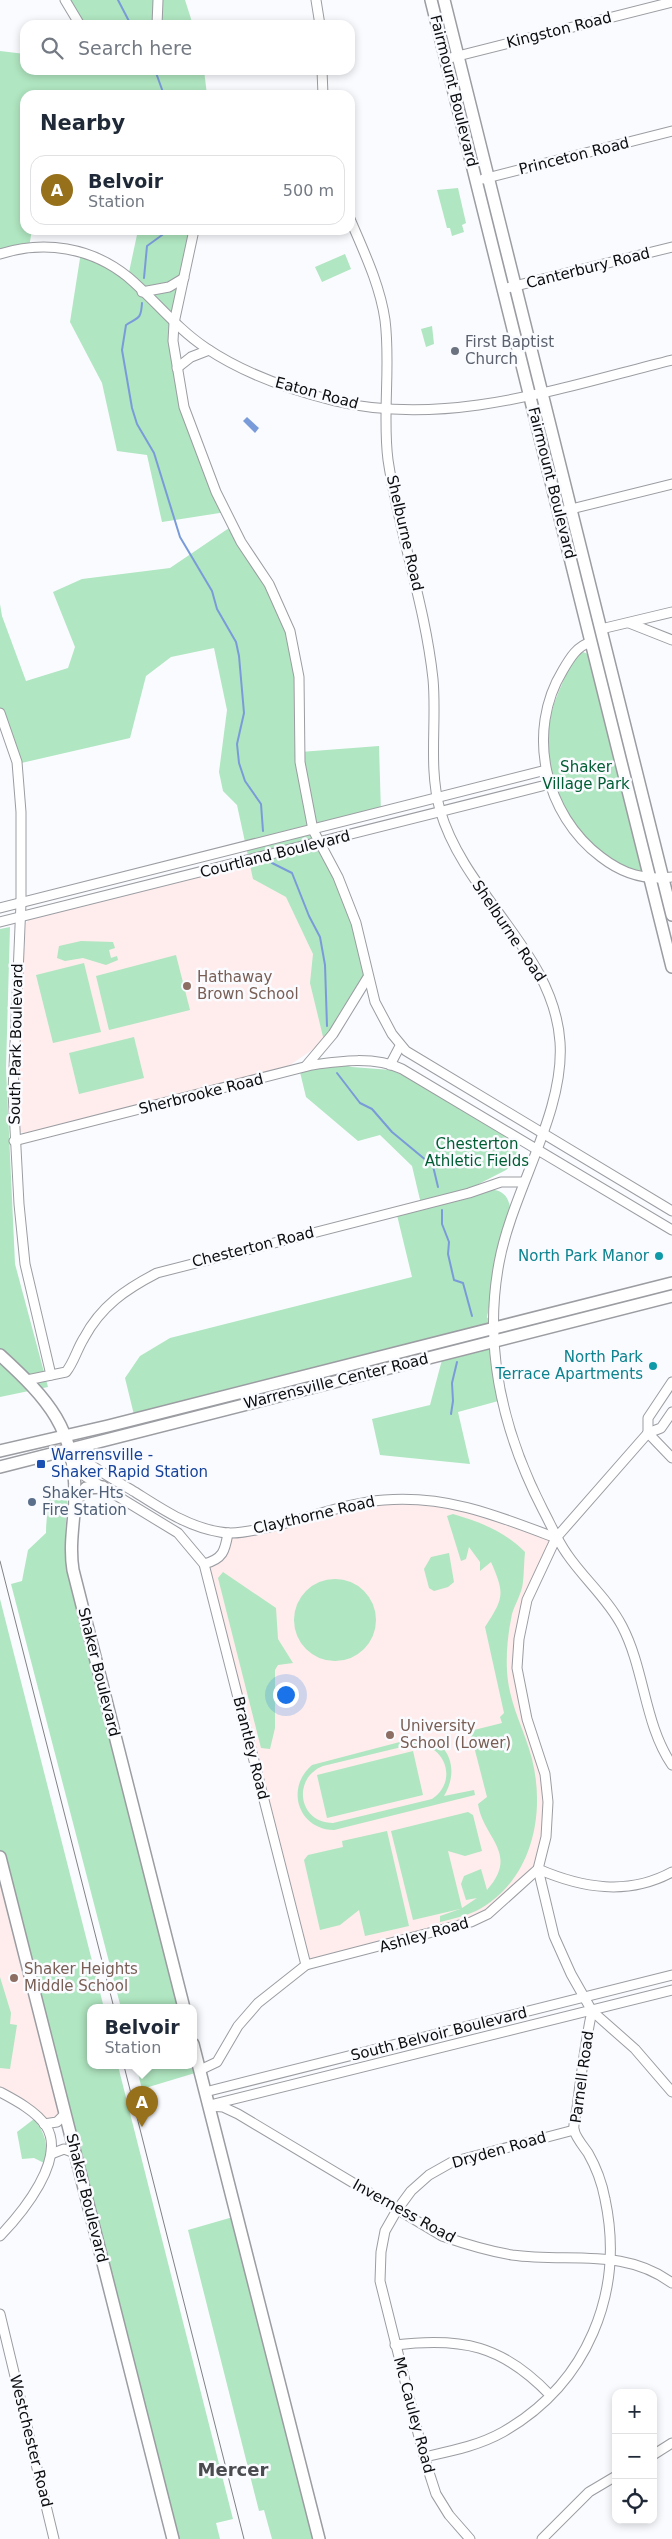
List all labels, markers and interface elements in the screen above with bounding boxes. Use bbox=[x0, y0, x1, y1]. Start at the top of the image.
street label: Kingston Road bbox=[505, 8, 613, 52]
street label: Fairmount Boulevard bbox=[426, 13, 482, 169]
search box bbox=[20, 20, 355, 75]
icon: search bbox=[38, 34, 66, 62]
text: Search here bbox=[78, 37, 192, 59]
text: Nearby bbox=[40, 111, 125, 135]
street label: Princeton Road bbox=[517, 134, 631, 178]
text: Belvoir bbox=[88, 170, 163, 192]
text: A bbox=[51, 181, 63, 200]
text: 500 m bbox=[283, 181, 334, 200]
text: Station bbox=[88, 192, 145, 211]
street label: Canterbury Road bbox=[524, 244, 652, 292]
place label: First Baptist Church bbox=[465, 333, 554, 368]
marker: First Baptist Church bbox=[449, 345, 461, 357]
street label: Eaton Road bbox=[273, 373, 361, 413]
street label: Fairmount Boulevard bbox=[524, 405, 580, 561]
street label: Shelburne Road bbox=[383, 473, 427, 593]
park label: Shaker Village Park bbox=[542, 758, 630, 793]
street label: Courtland Boulevard bbox=[198, 827, 352, 881]
street label: Shelburne Road bbox=[468, 877, 550, 985]
street label: South Park Boulevard bbox=[6, 963, 26, 1125]
place label: Hathaway Brown School bbox=[197, 968, 299, 1003]
marker: Hathaway Brown School bbox=[181, 980, 193, 992]
street label: Sherbrooke Road bbox=[137, 1070, 265, 1118]
park label: Chesterton Athletic Fields bbox=[425, 1135, 529, 1170]
street label: Chesterton Road bbox=[190, 1223, 316, 1271]
place label: North Park Manor bbox=[518, 1247, 650, 1265]
marker: North Park Manor bbox=[653, 1250, 665, 1262]
place label: North Park Terrace Apartments bbox=[495, 1348, 643, 1383]
street label: Warrensville Center Road bbox=[242, 1349, 430, 1413]
marker: North Park Terrace Apartments bbox=[647, 1360, 659, 1372]
place label: Warrensville - Shaker Rapid Station bbox=[51, 1446, 208, 1481]
marker: Warrensville - Shaker Rapid Station bbox=[35, 1458, 47, 1470]
place label: Shaker Hts Fire Station bbox=[42, 1484, 127, 1519]
street label: Claythorne Road bbox=[251, 1492, 377, 1538]
marker: Shaker Hts Fire Station bbox=[26, 1496, 38, 1508]
street label: Shaker Boulevard bbox=[74, 1606, 124, 1738]
your location bbox=[273, 1682, 299, 1708]
street label: Brantley Road bbox=[229, 1695, 273, 1801]
place label: University School (Lower) bbox=[400, 1717, 511, 1752]
marker: University School (Lower) bbox=[384, 1729, 396, 1741]
street label: Ashley Road bbox=[377, 1914, 471, 1956]
place label: Shaker Heights Middle School bbox=[24, 1960, 138, 1995]
marker: Shaker Heights Middle School bbox=[8, 1972, 20, 1984]
street label: South Belvoir Boulevard bbox=[349, 2003, 529, 2065]
popup bbox=[87, 2004, 197, 2069]
text: Belvoir bbox=[104, 2016, 180, 2038]
street label: Parnell Road bbox=[567, 2030, 597, 2124]
text: Station bbox=[104, 2038, 161, 2057]
pin: A bbox=[126, 2086, 158, 2127]
street label: Dryden Road bbox=[450, 2128, 548, 2172]
street label: Shaker Boulevard bbox=[62, 2132, 112, 2264]
street label: Inverness Road bbox=[349, 2175, 459, 2247]
street label: Mc Cauley Road bbox=[390, 2355, 438, 2475]
street label: Westchester Road bbox=[6, 2373, 56, 2509]
map controls bbox=[612, 2389, 657, 2524]
button: + bbox=[612, 2389, 657, 2434]
button: − bbox=[612, 2434, 657, 2479]
district label: Mercer bbox=[198, 2459, 268, 2480]
button: locate bbox=[612, 2479, 657, 2524]

